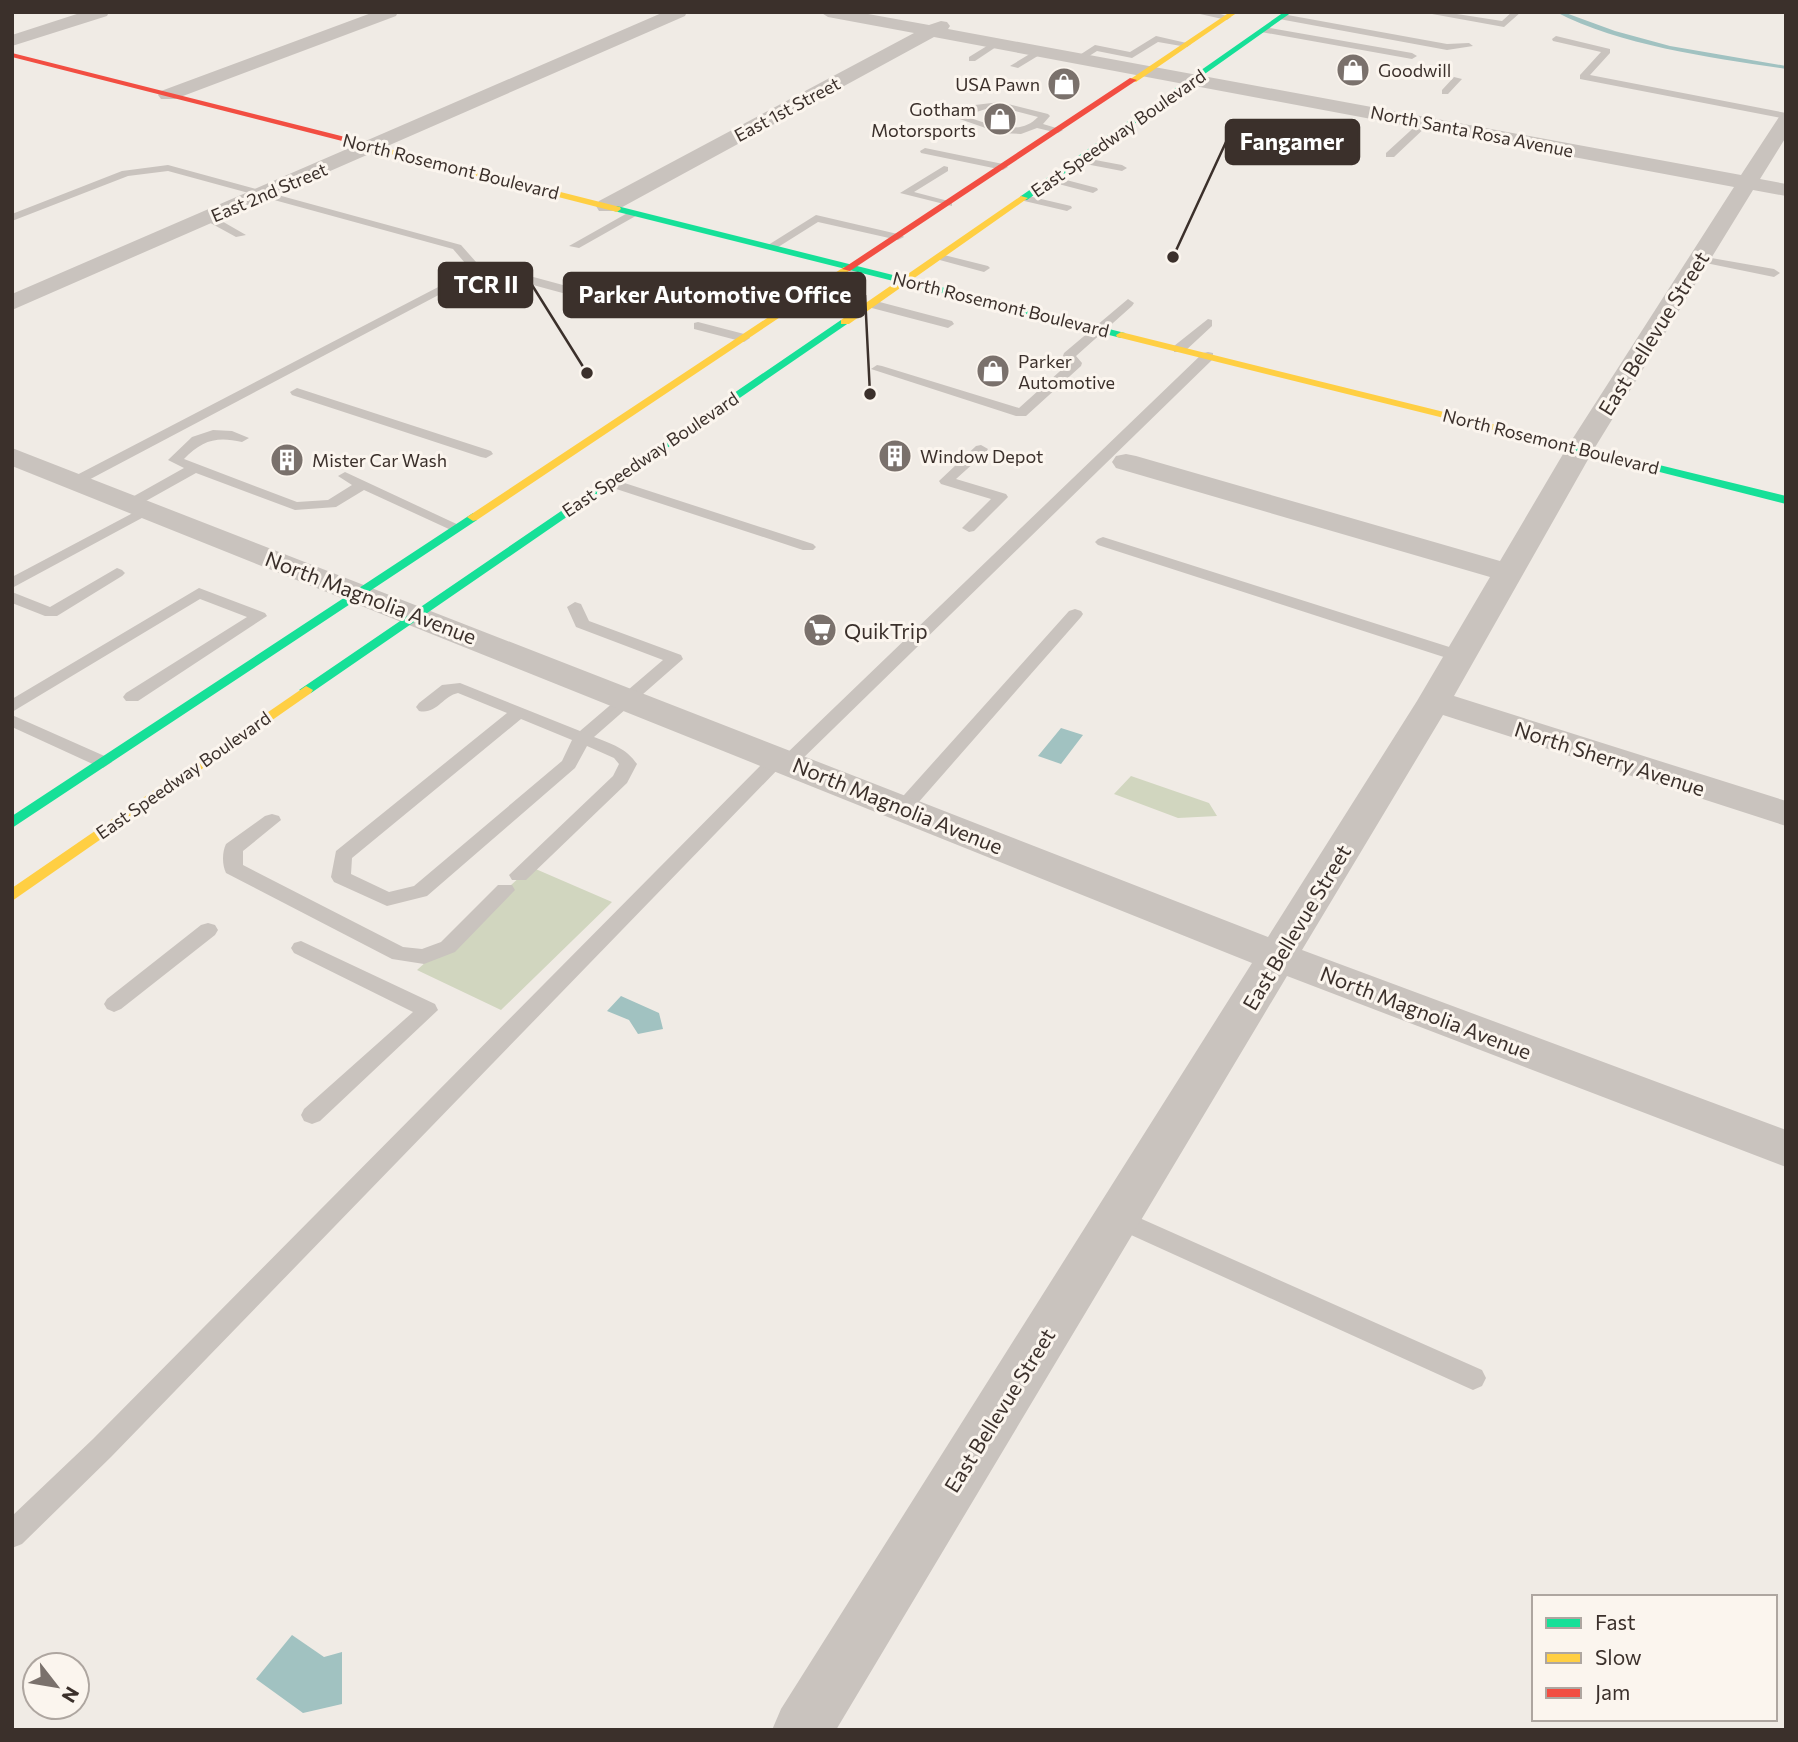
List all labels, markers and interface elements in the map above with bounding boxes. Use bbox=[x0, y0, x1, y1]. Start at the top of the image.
shop icon: Goodwill bbox=[1334, 51, 1372, 89]
place label: Goodwill bbox=[1378, 59, 1451, 81]
street label: East Speedway Boulevard bbox=[1027, 64, 1209, 202]
shop icon: USA Pawn bbox=[1045, 65, 1083, 103]
street label: East 1st Street bbox=[730, 72, 844, 146]
place label: USA Pawn bbox=[955, 73, 1040, 95]
place label: Gotham Motorsports bbox=[871, 98, 976, 141]
shop icon: Gotham Motorsports bbox=[981, 100, 1019, 138]
street label: North Santa Rosa Avenue bbox=[1369, 101, 1575, 161]
callout: Fangamer bbox=[1226, 120, 1359, 164]
text: Fangamer bbox=[1240, 127, 1345, 155]
street label: North Rosemont Boulevard bbox=[341, 128, 561, 204]
street label: East 2nd Street bbox=[208, 158, 330, 226]
street label: East Bellevue Street bbox=[1592, 246, 1714, 420]
callout: TCR II bbox=[439, 263, 532, 307]
street label: North Rosemont Boulevard bbox=[891, 266, 1111, 342]
text: TCR II bbox=[454, 270, 518, 298]
callout: Parker Automotive Office bbox=[564, 273, 865, 317]
text: Parker Automotive Office bbox=[579, 280, 851, 308]
place label: Parker Automotive bbox=[1018, 350, 1115, 393]
shop icon: Parker Automotive bbox=[974, 352, 1012, 390]
street label: East Speedway Boulevard bbox=[558, 387, 742, 521]
street label: North Rosemont Boulevard bbox=[1441, 403, 1661, 479]
building icon: Window Depot bbox=[876, 437, 914, 475]
building icon: Mister Car Wash bbox=[268, 441, 306, 479]
place label: Window Depot bbox=[920, 445, 1043, 467]
place label: Mister Car Wash bbox=[312, 449, 447, 471]
street label: North Magnolia Avenue bbox=[262, 545, 480, 649]
supermarket icon: QuikTrip bbox=[801, 611, 839, 649]
place label: QuikTrip bbox=[844, 618, 928, 643]
street label: East Speedway Boulevard bbox=[92, 706, 274, 844]
street label: North Sherry Avenue bbox=[1512, 715, 1708, 801]
street label: North Magnolia Avenue bbox=[789, 751, 1007, 859]
street label: East Bellevue Street bbox=[1237, 840, 1355, 1014]
street label: North Magnolia Avenue bbox=[1317, 960, 1535, 1064]
street label: East Bellevue Street bbox=[938, 1323, 1060, 1497]
legend bbox=[1532, 1595, 1777, 1721]
text: Fast bbox=[1595, 1609, 1636, 1634]
text: Slow bbox=[1595, 1644, 1642, 1669]
north arrow bbox=[21, 1651, 91, 1721]
text: Jam bbox=[1595, 1679, 1630, 1704]
text: N bbox=[57, 1683, 85, 1707]

